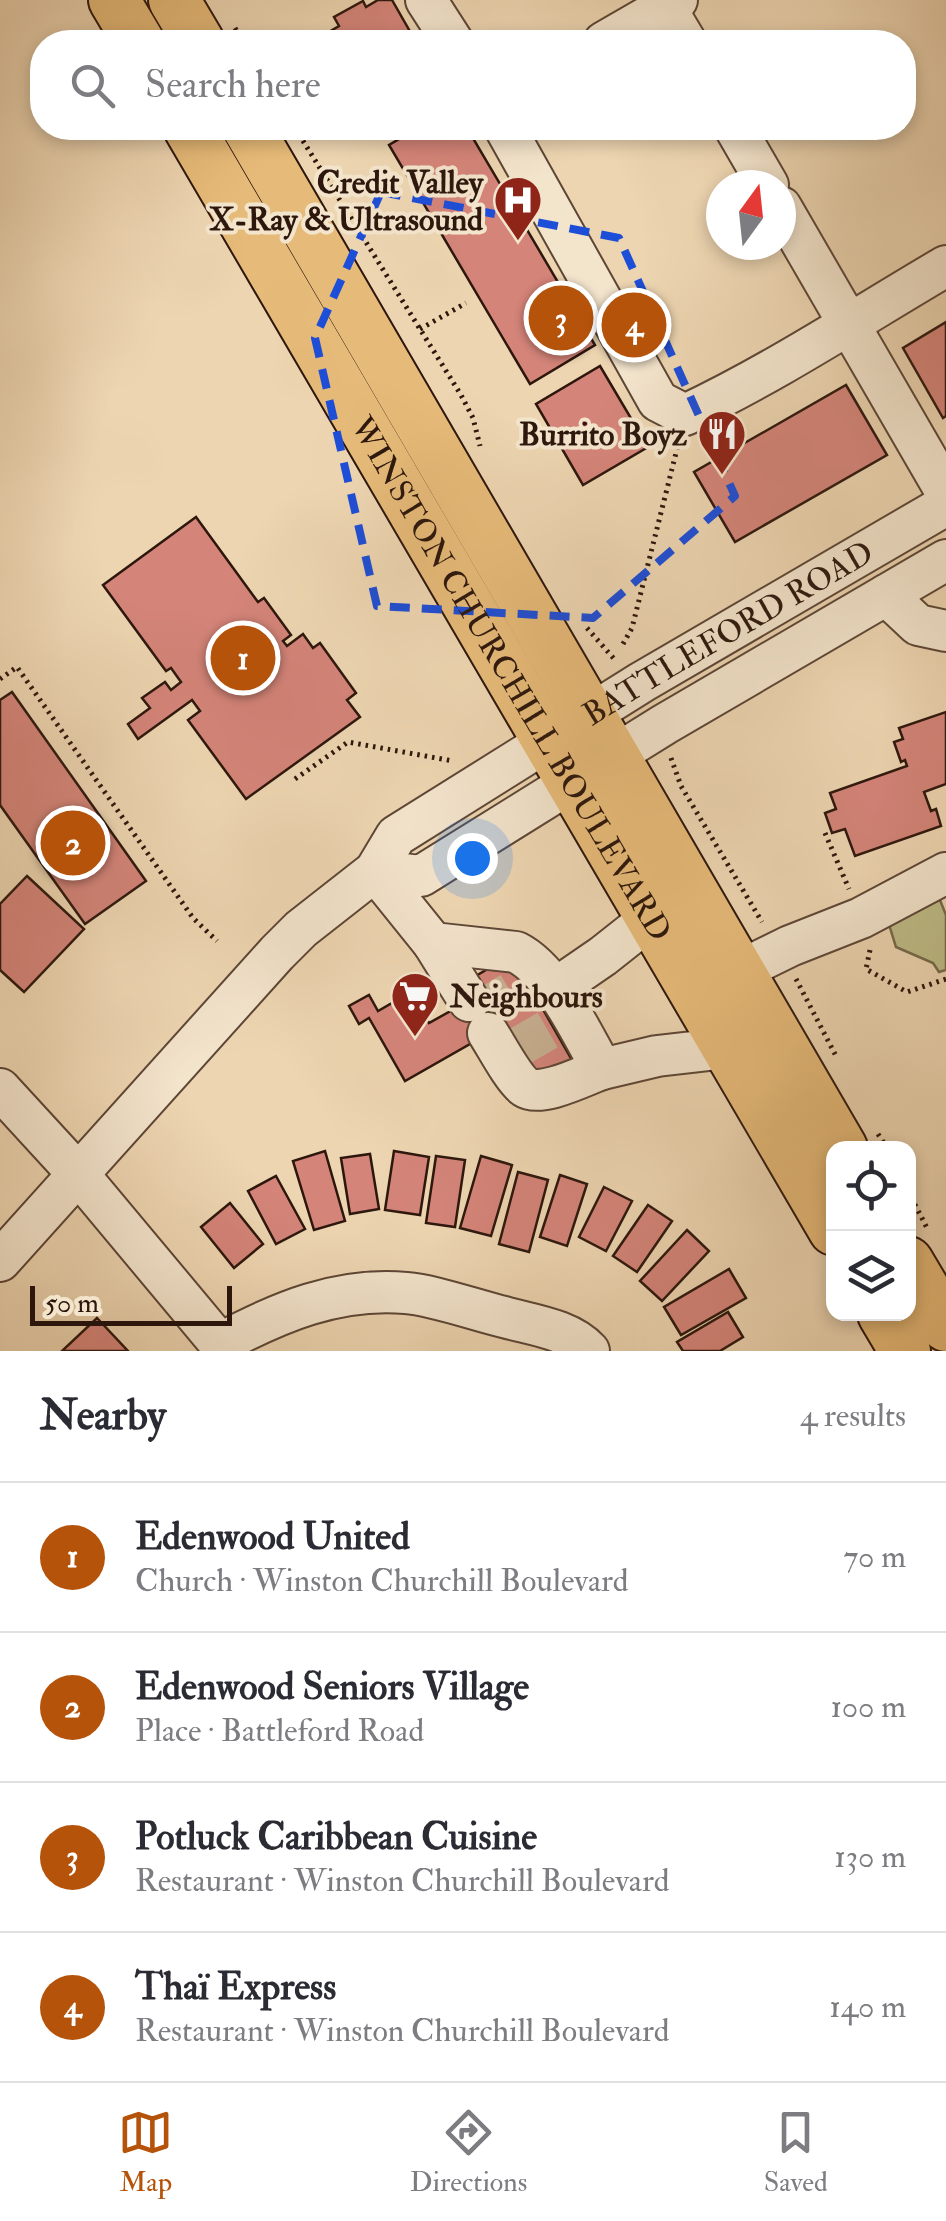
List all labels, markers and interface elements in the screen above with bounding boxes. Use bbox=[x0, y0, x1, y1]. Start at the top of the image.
search box bbox=[30, 30, 916, 140]
icon: search bbox=[65, 58, 120, 113]
text: Search here bbox=[145, 61, 321, 109]
place label: Credit Valley X-Ray & Ultrasound bbox=[209, 163, 484, 240]
north arrow bbox=[706, 170, 796, 260]
hospital icon: Credit Valley X-Ray & Ultrasound bbox=[492, 174, 544, 242]
pin: 3 bbox=[528, 280, 594, 356]
pin: 4 bbox=[602, 288, 666, 362]
restaurant icon: Burrito Boyz bbox=[696, 408, 748, 476]
street label: WINSTON CHURCHILL BOULEVARD bbox=[341, 409, 679, 949]
place label: Burrito Boyz bbox=[519, 415, 688, 455]
street label: BATTLEFORD ROAD bbox=[576, 533, 881, 735]
pin: 1 bbox=[210, 620, 276, 696]
pin: 2 bbox=[40, 806, 106, 880]
your location bbox=[447, 833, 498, 884]
supermarket icon: Neighbours bbox=[389, 970, 441, 1038]
place label: Neighbours bbox=[449, 977, 603, 1017]
map controls bbox=[826, 1141, 916, 1321]
button: locate bbox=[826, 1141, 916, 1231]
button: layers bbox=[826, 1231, 916, 1321]
scale bar bbox=[30, 1281, 232, 1326]
text: 50 m bbox=[45, 1286, 99, 1321]
text: Nearby bbox=[40, 1390, 166, 1442]
text: 4 results bbox=[800, 1396, 906, 1436]
text: Edenwood United bbox=[135, 1513, 410, 1561]
text: 1 bbox=[67, 1537, 78, 1577]
text: 70 m bbox=[843, 1537, 906, 1577]
text: Church · Winston Churchill Boulevard bbox=[135, 1561, 629, 1601]
text: Edenwood Seniors Village bbox=[135, 1663, 529, 1711]
text: 2 bbox=[64, 1687, 81, 1727]
text: 100 m bbox=[830, 1687, 906, 1727]
text: Place · Battleford Road bbox=[135, 1711, 424, 1751]
text: Potluck Caribbean Cuisine bbox=[135, 1813, 537, 1861]
text: 3 bbox=[66, 1837, 79, 1877]
text: 130 m bbox=[834, 1837, 906, 1877]
text: Restaurant · Winston Churchill Boulevard bbox=[135, 1861, 669, 1901]
text: Thaï Express bbox=[135, 1963, 336, 2011]
text: 4 bbox=[64, 1987, 81, 2027]
text: 140 m bbox=[829, 1987, 906, 2027]
text: Restaurant · Winston Churchill Boulevard bbox=[135, 2011, 669, 2051]
tab: Map bbox=[118, 2105, 173, 2200]
tab: Directions bbox=[410, 2105, 527, 2200]
tab: Saved bbox=[764, 2105, 828, 2200]

